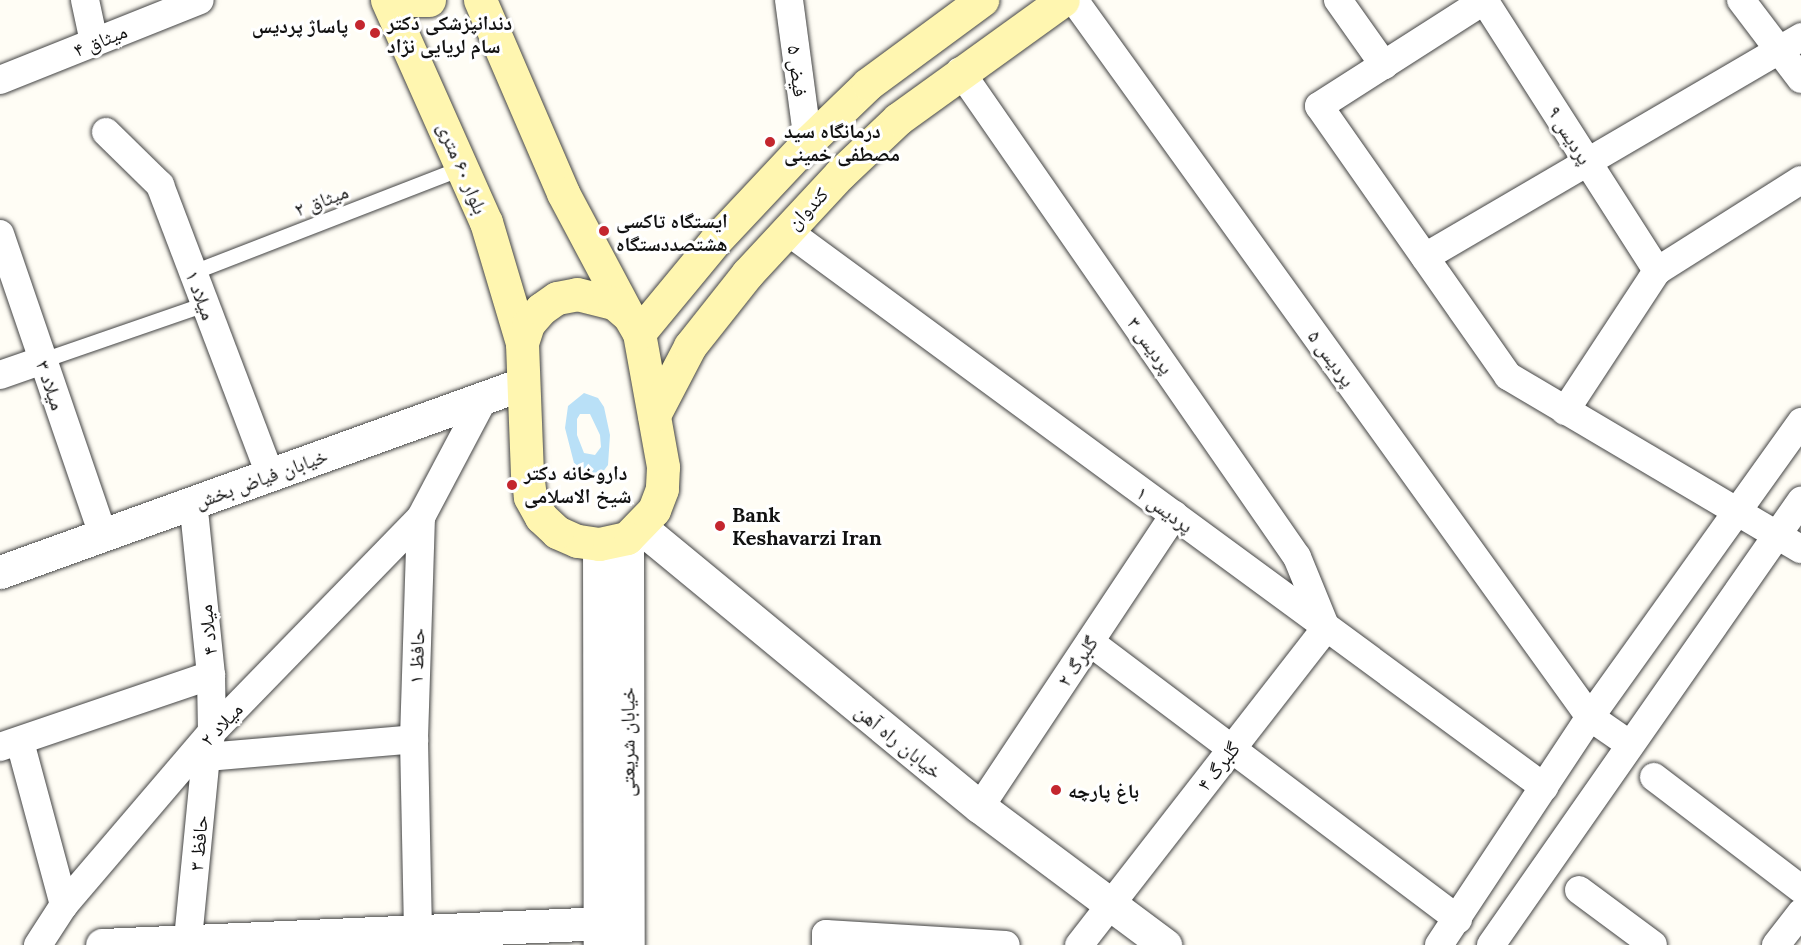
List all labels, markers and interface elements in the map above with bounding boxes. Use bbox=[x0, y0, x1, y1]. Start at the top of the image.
place label: دندانپزشکی دکتر سام لریایی نژاد bbox=[387, 10, 512, 57]
place label: پاساژ پردیس bbox=[252, 13, 348, 37]
street label: میثاق ۴ bbox=[70, 18, 130, 62]
marker: پاساژ پردیس bbox=[353, 18, 367, 32]
marker: دندانپزشکی دکتر سام لریایی نژاد bbox=[368, 26, 382, 40]
street label: فیض ۵ bbox=[783, 44, 813, 98]
street label: پردیس ۹ bbox=[1543, 101, 1597, 169]
street label: بلوار ۶۰ متری bbox=[433, 118, 493, 218]
place label: درمانگاه سید مصطفی خمینی bbox=[784, 118, 900, 165]
marker: درمانگاه سید مصطفی خمینی bbox=[761, 133, 779, 151]
street label: میثاق ۲ bbox=[291, 179, 351, 221]
street label: کندوان bbox=[781, 182, 833, 234]
place label: ایستگاه تاکسی هشتصددستگاه bbox=[616, 208, 728, 255]
marker: ایستگاه تاکسی هشتصددستگاه bbox=[597, 224, 611, 238]
street label: میلاد ۱ bbox=[181, 267, 221, 323]
street label: پردیس ۳ bbox=[1123, 312, 1179, 378]
street label: پردیس ۵ bbox=[1303, 325, 1361, 391]
street label: میلاد ۳ bbox=[31, 357, 71, 413]
street label: خیابان فیاض بخش bbox=[191, 443, 331, 513]
place label: داروخانه دکتر شیخ الاسلامی bbox=[524, 461, 631, 508]
marker: داروخانه دکتر شیخ الاسلامی bbox=[505, 478, 519, 492]
street label: پردیس ۱ bbox=[1132, 480, 1198, 538]
place label: Bank Keshavarzi Iran bbox=[732, 502, 882, 549]
marker: Bank Keshavarzi Iran bbox=[713, 519, 727, 533]
street label: میلاد ۴ bbox=[192, 603, 222, 657]
street label: حافظ ۱ bbox=[403, 628, 429, 684]
street label: گلبرگ ۲ bbox=[1051, 631, 1103, 691]
street label: خیابان شریعتی bbox=[615, 687, 639, 797]
street label: میلاد ۲ bbox=[195, 697, 247, 751]
street label: خیابان راه آهن bbox=[851, 699, 947, 783]
street label: گلبرگ ۴ bbox=[1191, 737, 1245, 795]
place label: باغ پارچه bbox=[1068, 778, 1139, 802]
marker: باغ پارچه bbox=[1049, 783, 1063, 797]
street label: حافظ ۳ bbox=[184, 814, 212, 872]

